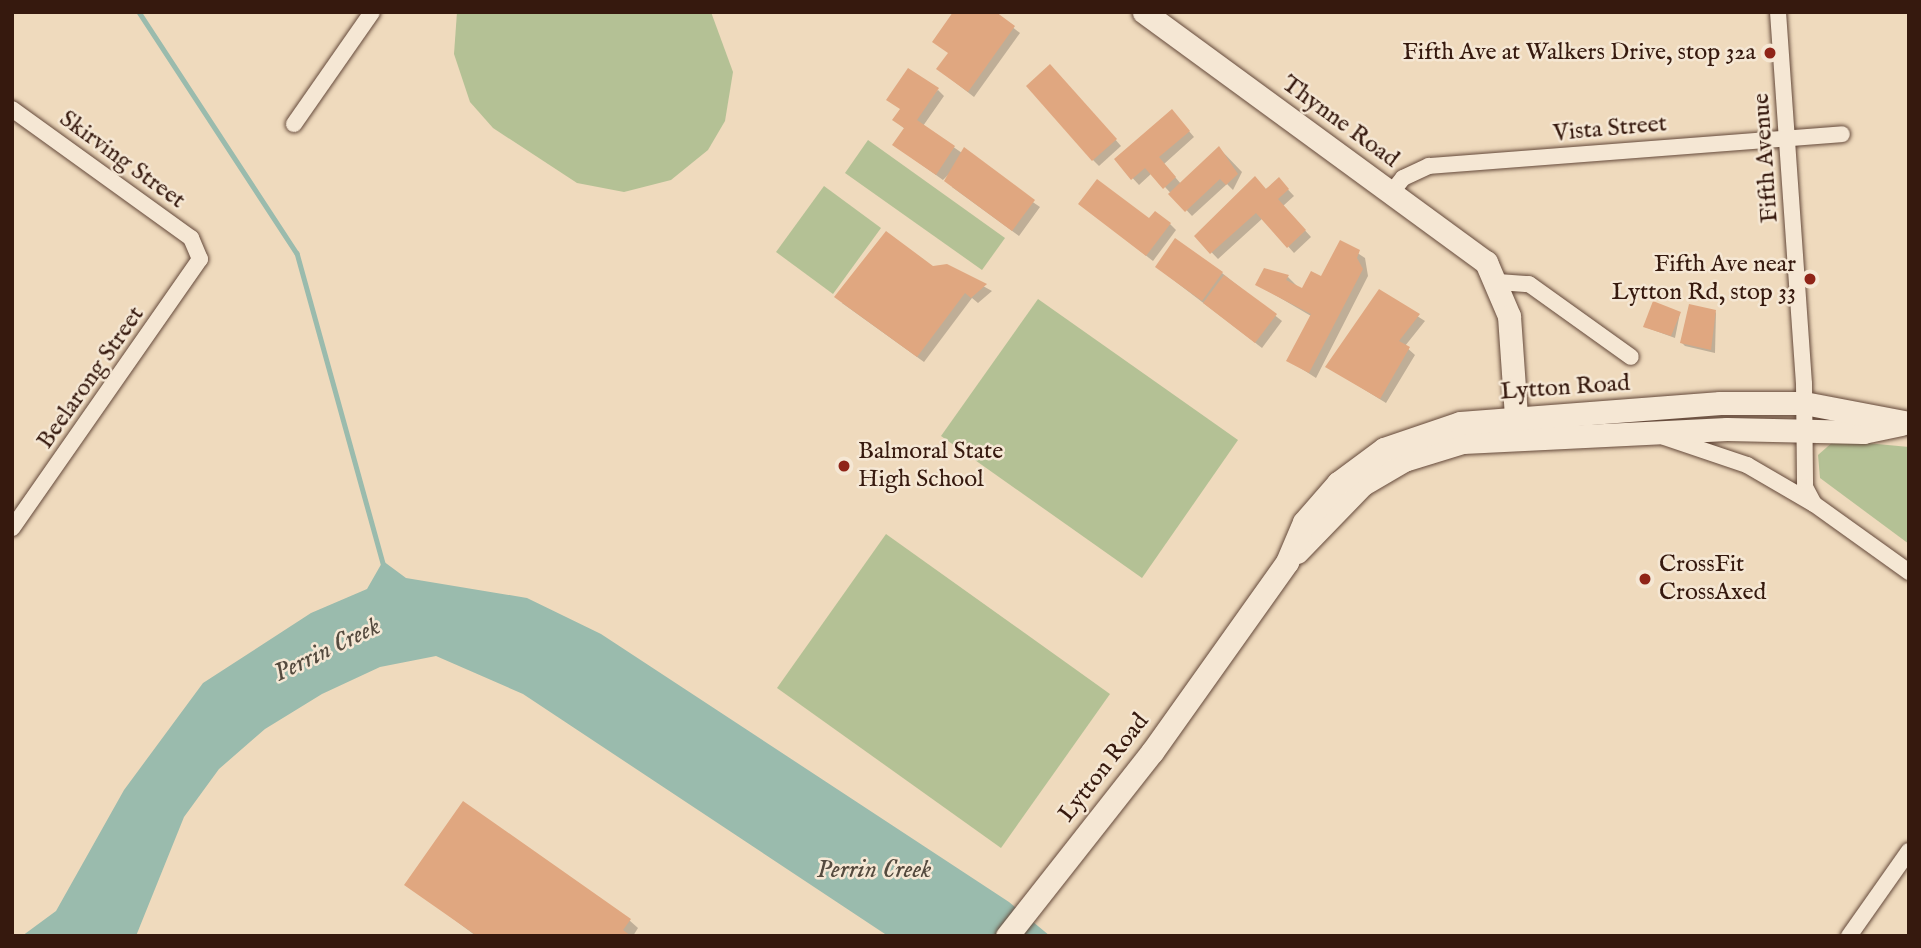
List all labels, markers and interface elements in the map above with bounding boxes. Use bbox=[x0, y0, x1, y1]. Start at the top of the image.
place label: Fifth Ave at Walkers Drive, stop 32a bbox=[1403, 39, 1756, 67]
marker: Fifth Ave at Walkers Drive, stop 32a bbox=[1762, 45, 1778, 61]
street label: Thynne Road bbox=[1276, 70, 1404, 174]
street label: Fifth Avenue bbox=[1747, 92, 1785, 224]
street label: Skirving Street bbox=[54, 105, 190, 215]
street label: Vista Street bbox=[1552, 110, 1668, 148]
place label: Fifth Ave near Lytton Rd, stop 33 bbox=[1612, 251, 1796, 307]
marker: Fifth Ave near Lytton Rd, stop 33 bbox=[1802, 271, 1818, 287]
street label: Beelarong Street bbox=[31, 301, 151, 455]
street label: Lytton Road bbox=[1499, 369, 1631, 407]
place label: Balmoral State High School bbox=[858, 438, 1003, 494]
marker: Balmoral State High School bbox=[836, 458, 852, 474]
place label: CrossFit CrossAxed bbox=[1659, 551, 1766, 607]
marker: CrossFit CrossAxed bbox=[1637, 571, 1653, 587]
water label: Perrin Creek bbox=[269, 611, 385, 689]
street label: Lytton Road bbox=[1053, 708, 1155, 828]
water label: Perrin Creek bbox=[817, 854, 931, 886]

